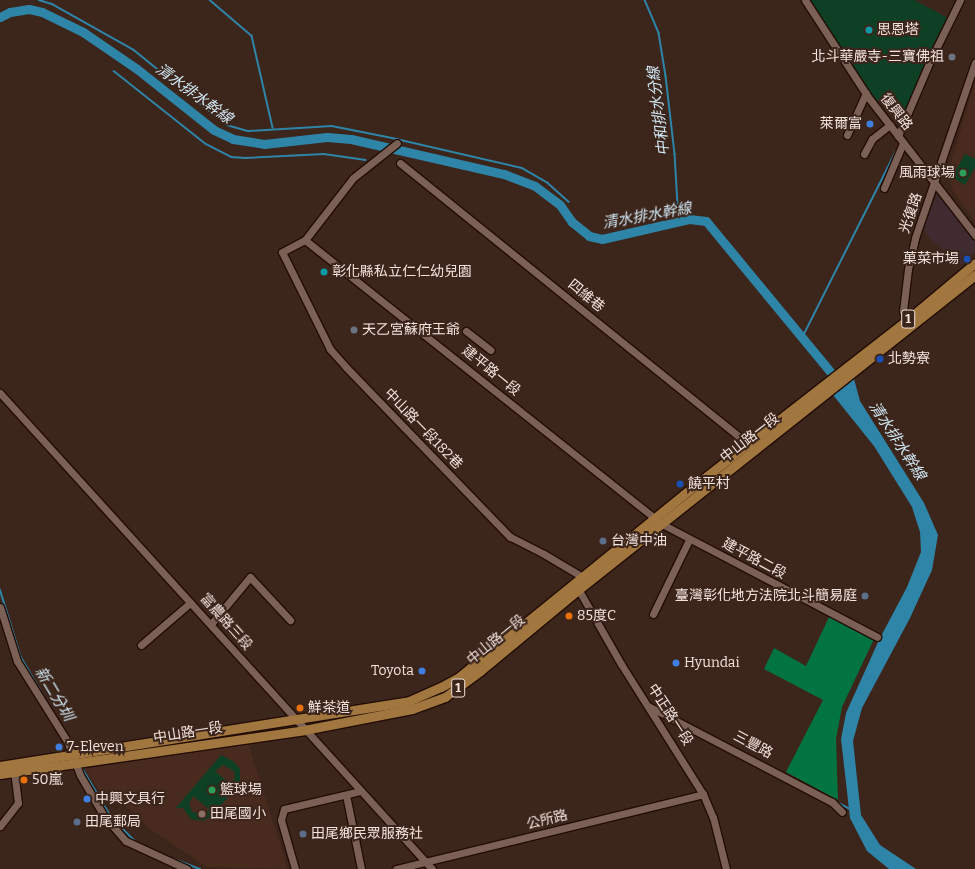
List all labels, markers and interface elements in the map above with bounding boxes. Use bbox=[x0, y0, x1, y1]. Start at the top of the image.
place label: 思恩塔 bbox=[877, 22, 919, 38]
marker: 思恩塔 bbox=[864, 25, 874, 35]
place label: 北斗華嚴寺-三寶佛祖 bbox=[812, 49, 944, 65]
marker: 北斗華嚴寺-三寶佛祖 bbox=[947, 52, 957, 62]
water label: 清水排水幹線 bbox=[152, 60, 236, 128]
water label: 中和排水分線 bbox=[645, 65, 673, 157]
street label: 復興路 bbox=[876, 90, 916, 134]
place label: 萊爾富 bbox=[820, 116, 862, 132]
marker: 萊爾富 bbox=[865, 119, 875, 129]
place label: 風雨球場 bbox=[899, 165, 955, 181]
marker: 風雨球場 bbox=[958, 168, 968, 178]
street label: 光復路 bbox=[896, 190, 926, 236]
water label: 清水排水幹線 bbox=[601, 199, 693, 233]
place label: 菓菜市場 bbox=[903, 251, 959, 267]
marker: 菓菜市場 bbox=[962, 254, 972, 264]
place label: 彰化縣私立仁仁幼兒園 bbox=[332, 264, 472, 280]
marker: 彰化縣私立仁仁幼兒園 bbox=[319, 267, 329, 277]
street label: 四維巷 bbox=[564, 276, 608, 316]
road number: 1 bbox=[901, 308, 915, 330]
place label: 天乙宮蘇府王爺 bbox=[362, 322, 460, 338]
marker: 天乙宮蘇府王爺 bbox=[349, 325, 359, 335]
street label: 建平路一段 bbox=[459, 342, 523, 400]
place label: 北勢寮 bbox=[888, 351, 930, 367]
marker: 北勢寮 bbox=[875, 354, 885, 364]
street label: 中山路一段182巷 bbox=[380, 385, 466, 473]
water label: 清水排水幹線 bbox=[865, 398, 929, 484]
street label: 中山路一段 bbox=[717, 410, 783, 466]
place label: 饒平村 bbox=[688, 476, 730, 492]
marker: 饒平村 bbox=[675, 479, 685, 489]
place label: 台灣中油 bbox=[611, 533, 667, 549]
street label: 建平路二段 bbox=[719, 535, 789, 583]
marker: 台灣中油 bbox=[598, 536, 608, 546]
place label: 臺灣彰化地方法院北斗簡易庭 bbox=[675, 588, 857, 604]
street label: 富農路三段 bbox=[196, 590, 256, 654]
marker: 臺灣彰化地方法院北斗簡易庭 bbox=[860, 591, 870, 601]
place label: 85度C bbox=[577, 608, 616, 624]
street label: 中山路一段 bbox=[464, 611, 528, 669]
marker: 85度C bbox=[564, 611, 574, 621]
place label: Hyundai bbox=[684, 655, 740, 671]
marker: Hyundai bbox=[671, 658, 681, 668]
place label: Toyota bbox=[371, 663, 414, 679]
water label: 新二分圳 bbox=[31, 664, 77, 724]
marker: Toyota bbox=[417, 666, 427, 676]
road number: 1 bbox=[451, 677, 465, 699]
street label: 中正路一段 bbox=[644, 681, 696, 749]
place label: 鮮茶道 bbox=[308, 700, 350, 716]
marker: 鮮茶道 bbox=[295, 703, 305, 713]
street label: 中山路一段 bbox=[152, 719, 224, 747]
street label: 三豐路 bbox=[731, 728, 775, 762]
place label: 7-Eleven bbox=[67, 739, 124, 755]
marker: 7-Eleven bbox=[54, 742, 64, 752]
place label: 50嵐 bbox=[32, 772, 62, 788]
marker: 50嵐 bbox=[19, 775, 29, 785]
place label: 籃球場 bbox=[220, 782, 262, 798]
marker: 籃球場 bbox=[207, 785, 217, 795]
place label: 中興文具行 bbox=[95, 791, 165, 807]
marker: 中興文具行 bbox=[82, 794, 92, 804]
place label: 田尾國小 bbox=[210, 806, 266, 822]
street label: 公所路 bbox=[525, 807, 569, 833]
marker: 田尾國小 bbox=[197, 809, 207, 819]
place label: 田尾郵局 bbox=[85, 814, 141, 830]
marker: 田尾郵局 bbox=[72, 817, 82, 827]
place label: 田尾鄉民眾服務社 bbox=[311, 826, 423, 842]
marker: 田尾鄉民眾服務社 bbox=[298, 829, 308, 839]

